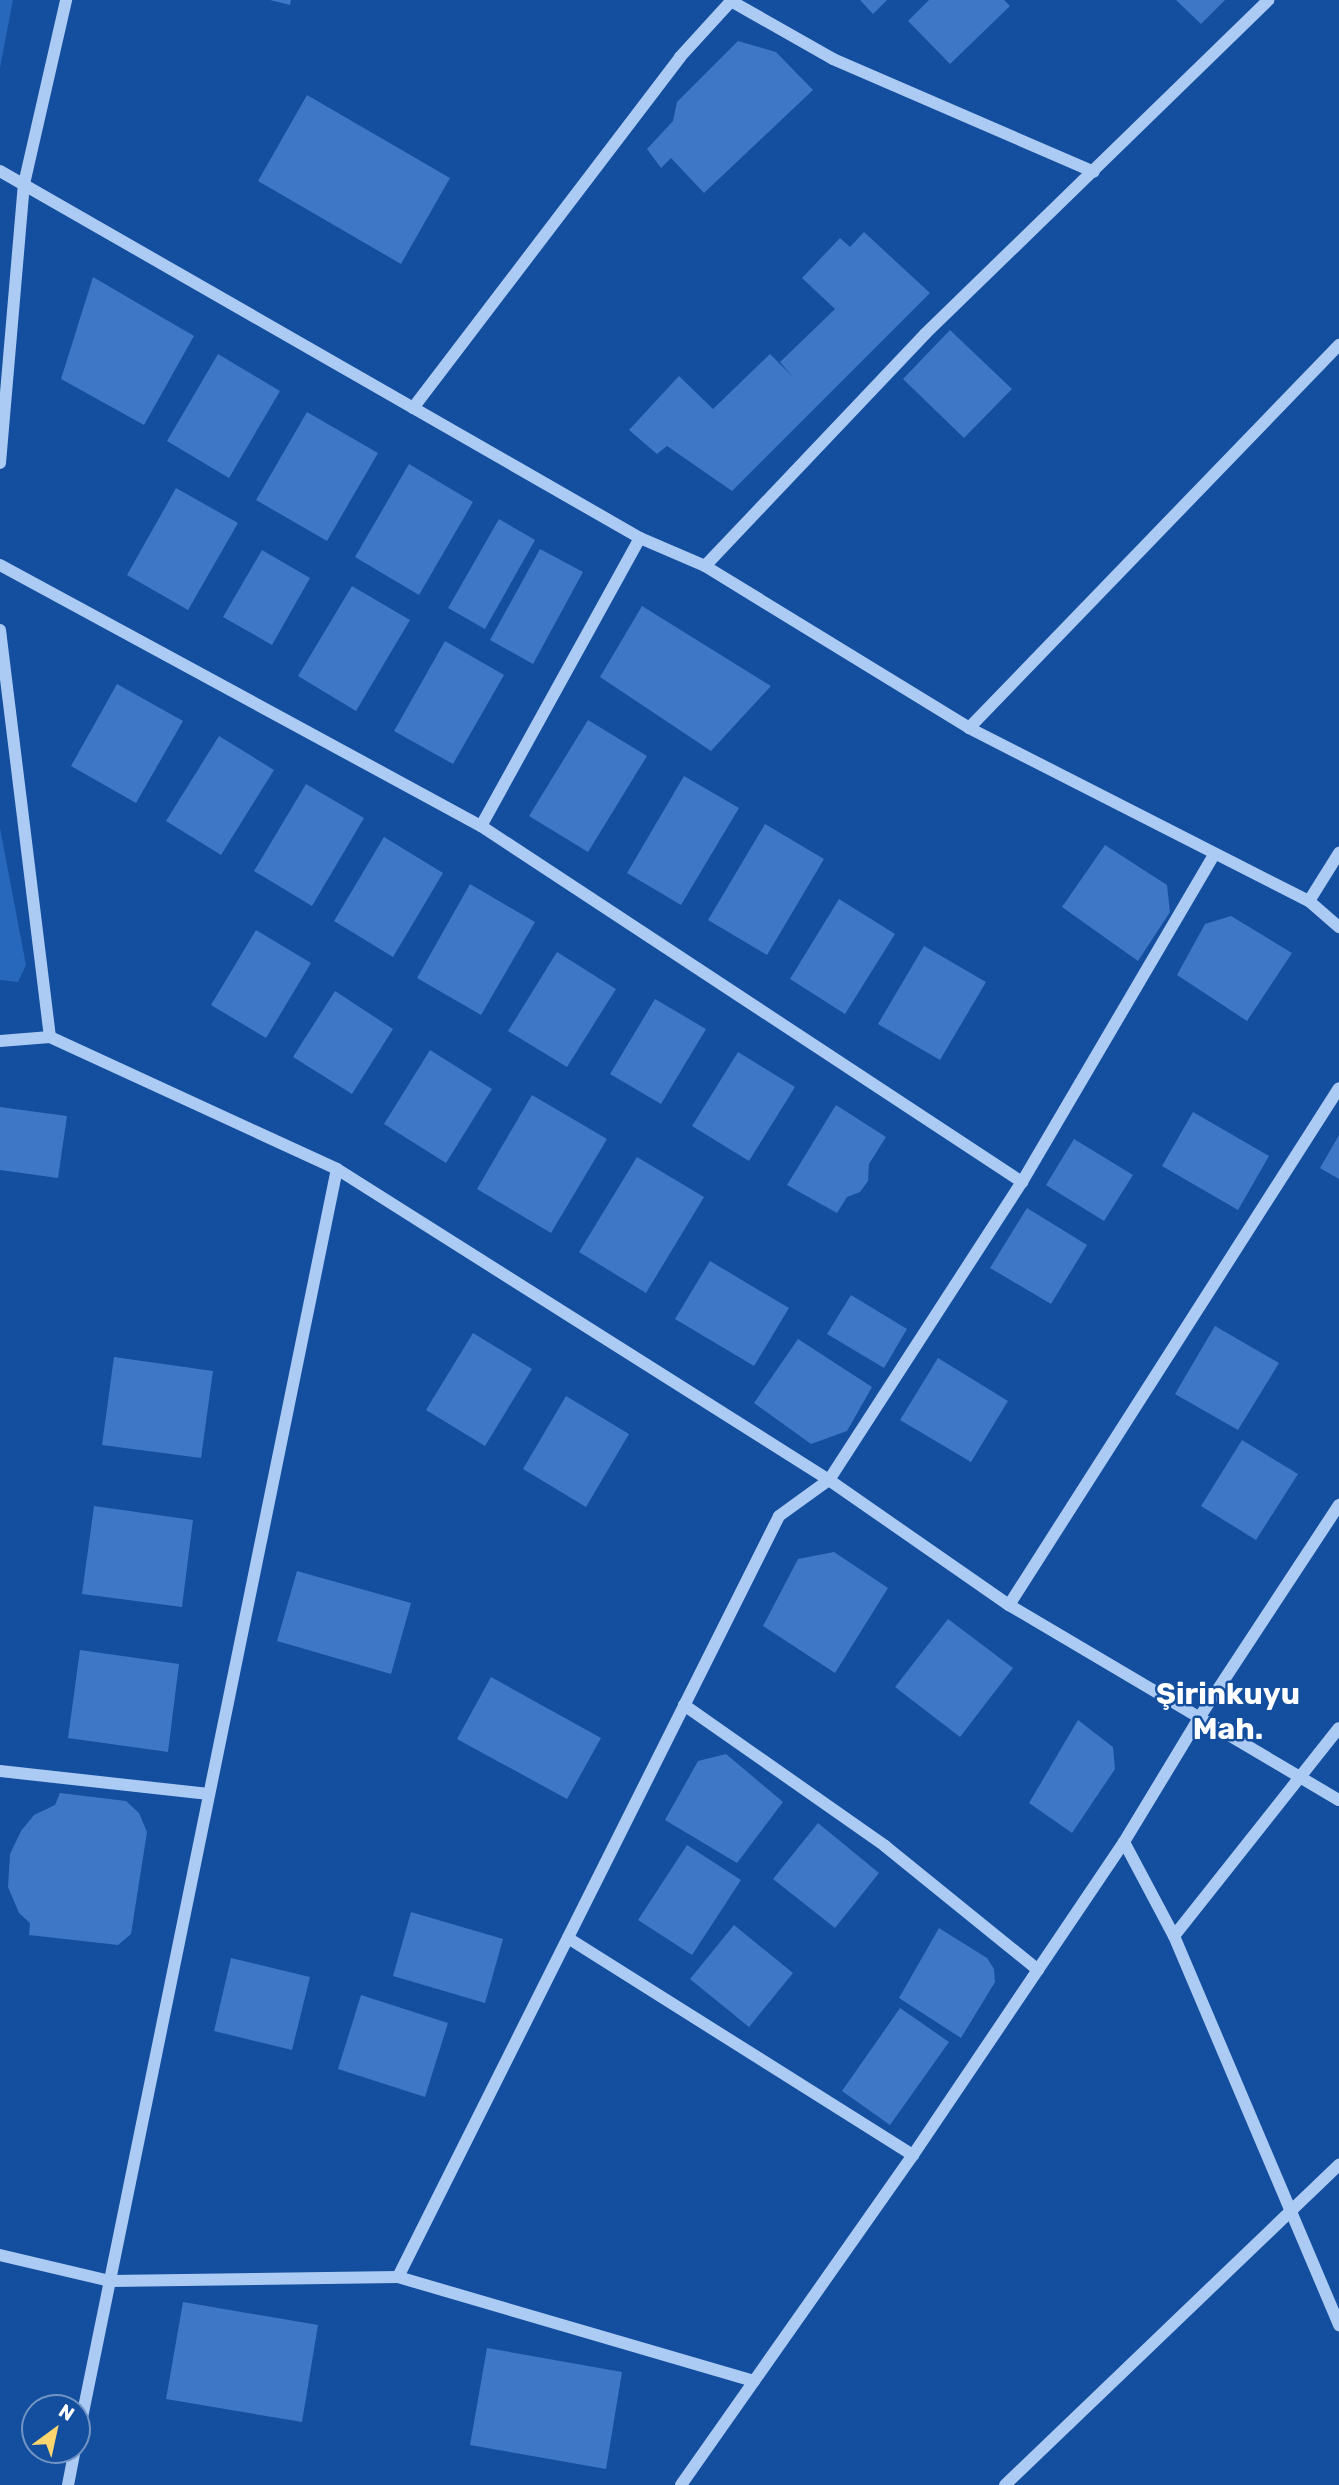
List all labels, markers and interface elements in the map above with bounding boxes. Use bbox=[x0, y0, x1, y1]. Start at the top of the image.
district label: Şirinkuyu Mah. bbox=[1156, 1676, 1300, 1746]
north arrow bbox=[21, 2394, 91, 2464]
text: N bbox=[55, 2399, 79, 2426]

